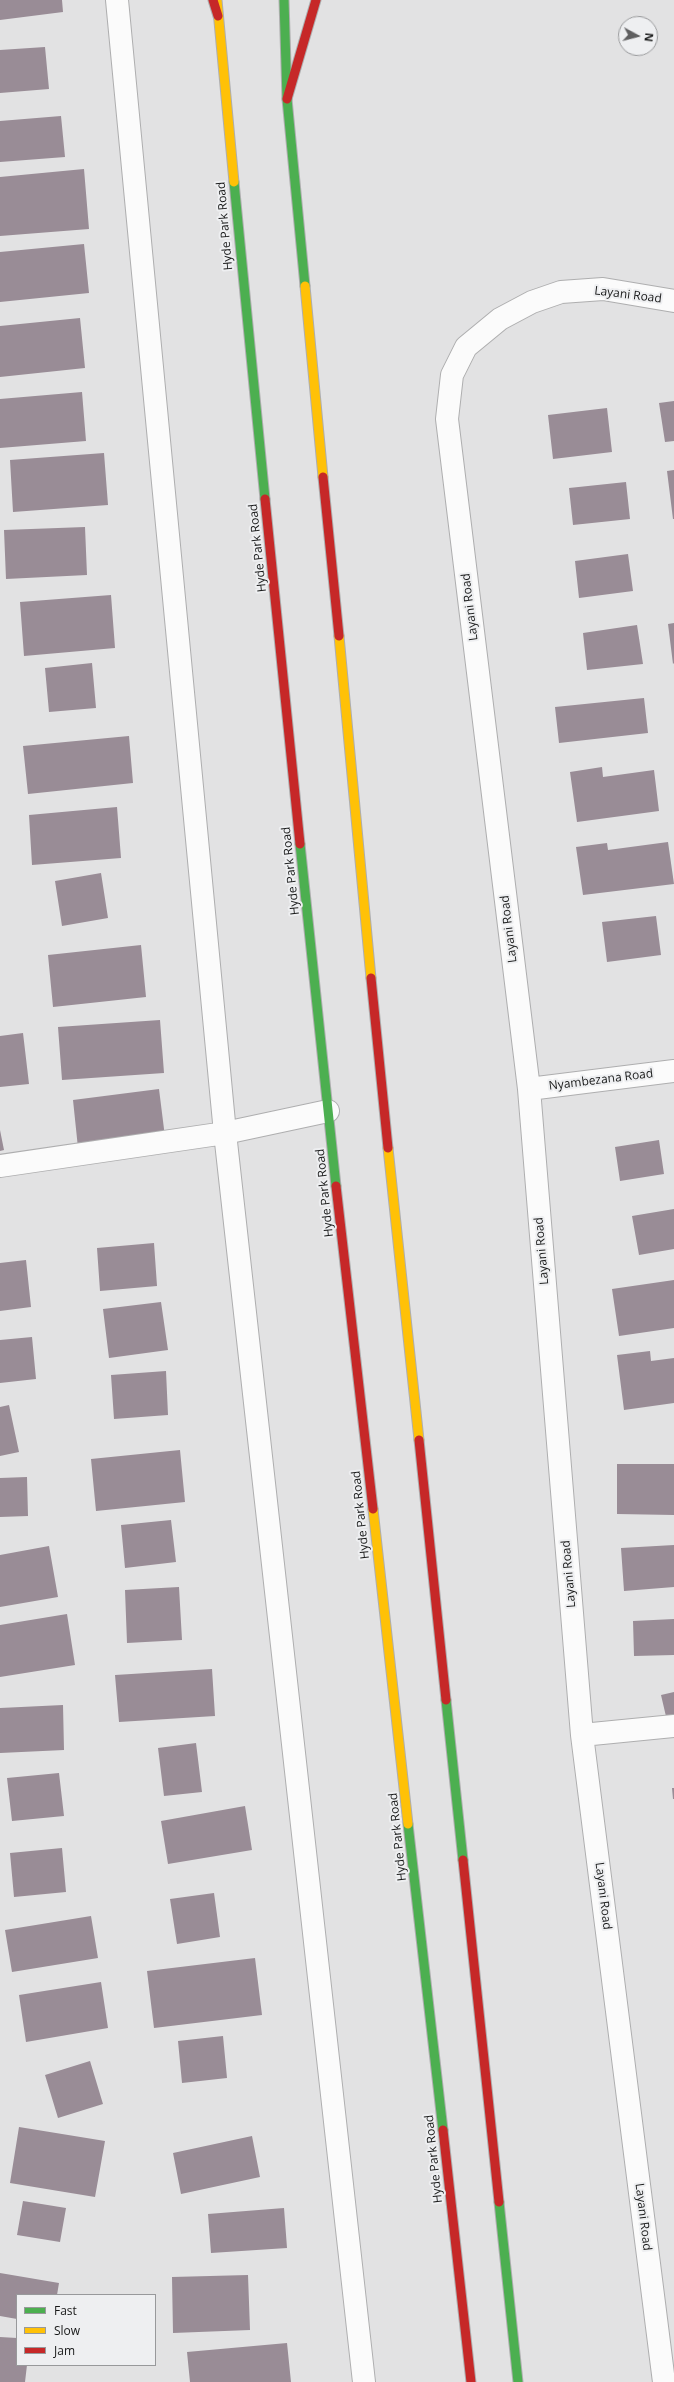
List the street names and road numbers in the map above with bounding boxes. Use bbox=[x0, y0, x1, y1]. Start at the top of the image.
street label: Hyde Park Road bbox=[214, 181, 236, 271]
street label: Layani Road bbox=[593, 284, 663, 306]
street label: Hyde Park Road bbox=[246, 503, 270, 593]
street label: Layani Road bbox=[459, 572, 481, 642]
street label: Hyde Park Road bbox=[279, 826, 303, 916]
street label: Layani Road bbox=[498, 894, 520, 964]
street label: Nyambezana Road bbox=[548, 1066, 654, 1094]
street label: Hyde Park Road bbox=[313, 1148, 337, 1238]
street label: Layani Road bbox=[532, 1217, 552, 1285]
street label: Hyde Park Road bbox=[349, 1470, 373, 1560]
street label: Layani Road bbox=[559, 1540, 579, 1608]
street label: Hyde Park Road bbox=[386, 1792, 410, 1882]
street label: Layani Road bbox=[592, 1861, 614, 1931]
street label: Hyde Park Road bbox=[422, 2114, 446, 2204]
street label: Layani Road bbox=[632, 2182, 654, 2252]

